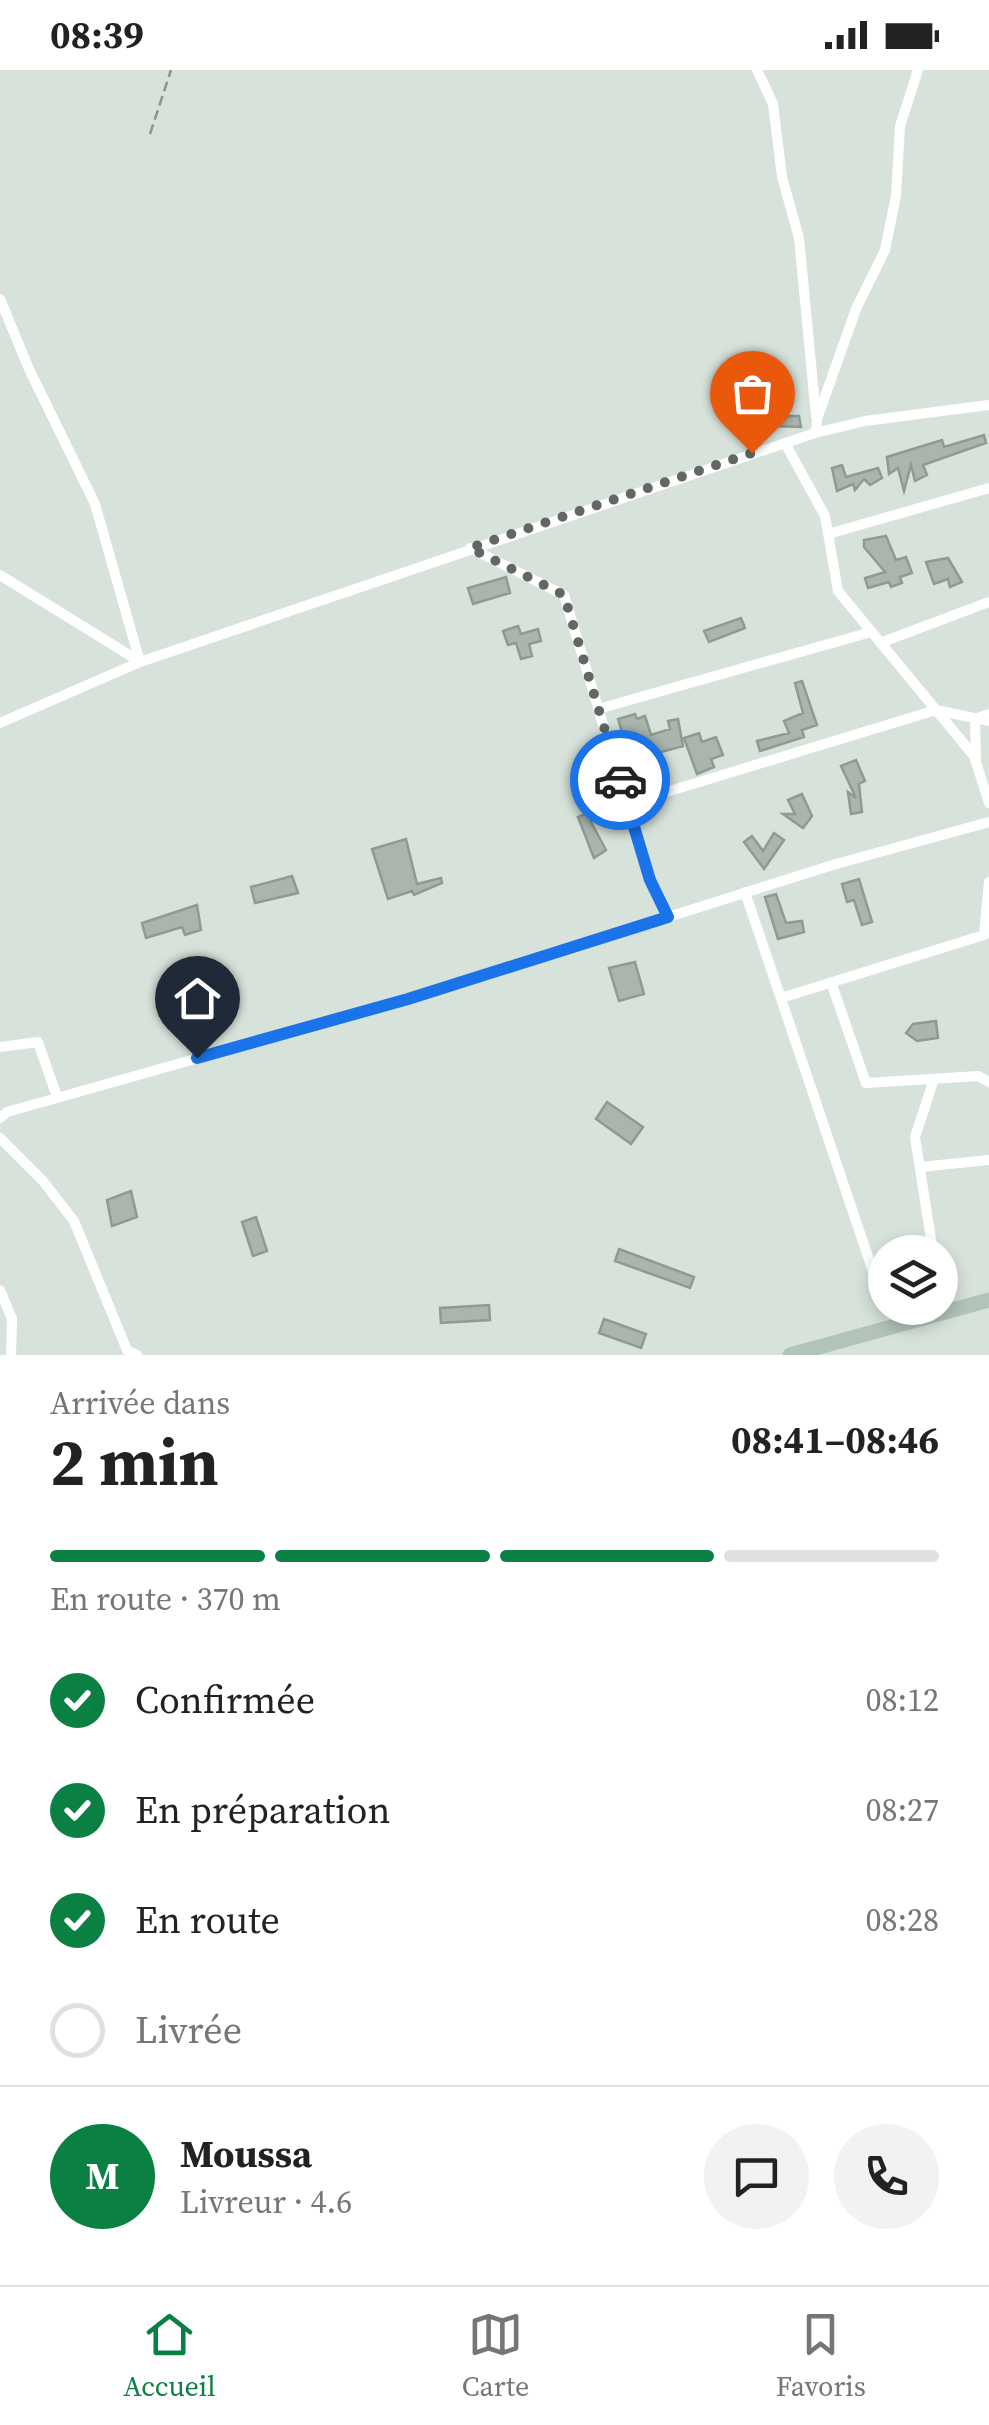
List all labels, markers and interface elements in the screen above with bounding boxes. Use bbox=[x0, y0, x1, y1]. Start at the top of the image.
text: 08:39 bbox=[50, 9, 144, 61]
pin bbox=[710, 351, 795, 454]
icon: bag bbox=[725, 366, 780, 421]
courier bbox=[570, 730, 670, 830]
icon: car bbox=[593, 753, 648, 808]
pin bbox=[155, 956, 240, 1059]
icon: home bbox=[170, 971, 225, 1026]
map controls bbox=[868, 1235, 958, 1325]
button: layers bbox=[868, 1235, 958, 1325]
text: Arrivée dans bbox=[50, 1381, 230, 1425]
text: 08:41–08:46 bbox=[731, 1414, 939, 1466]
text: 2 min bbox=[50, 1418, 219, 1507]
text: En route · 370 m bbox=[50, 1577, 281, 1621]
icon: check bbox=[50, 1673, 105, 1728]
text: Confirmée bbox=[135, 1674, 315, 1726]
text: 08:12 bbox=[865, 1678, 939, 1722]
icon: check bbox=[50, 1783, 105, 1838]
text: En préparation bbox=[135, 1784, 391, 1836]
text: 08:27 bbox=[865, 1788, 939, 1832]
icon: check bbox=[50, 1893, 105, 1948]
text: En route bbox=[135, 1894, 280, 1946]
text: 08:28 bbox=[865, 1898, 939, 1942]
text: Livrée bbox=[135, 2004, 242, 2056]
button: chat bbox=[704, 2124, 809, 2229]
button: phone bbox=[834, 2124, 939, 2229]
text: Moussa bbox=[180, 2128, 312, 2180]
text: M bbox=[85, 2150, 120, 2202]
text: Livreur · 4.6 bbox=[180, 2180, 352, 2224]
tab: Accueil bbox=[123, 2307, 216, 2405]
tab: Carte bbox=[462, 2307, 529, 2405]
tab: Favoris bbox=[776, 2307, 866, 2405]

